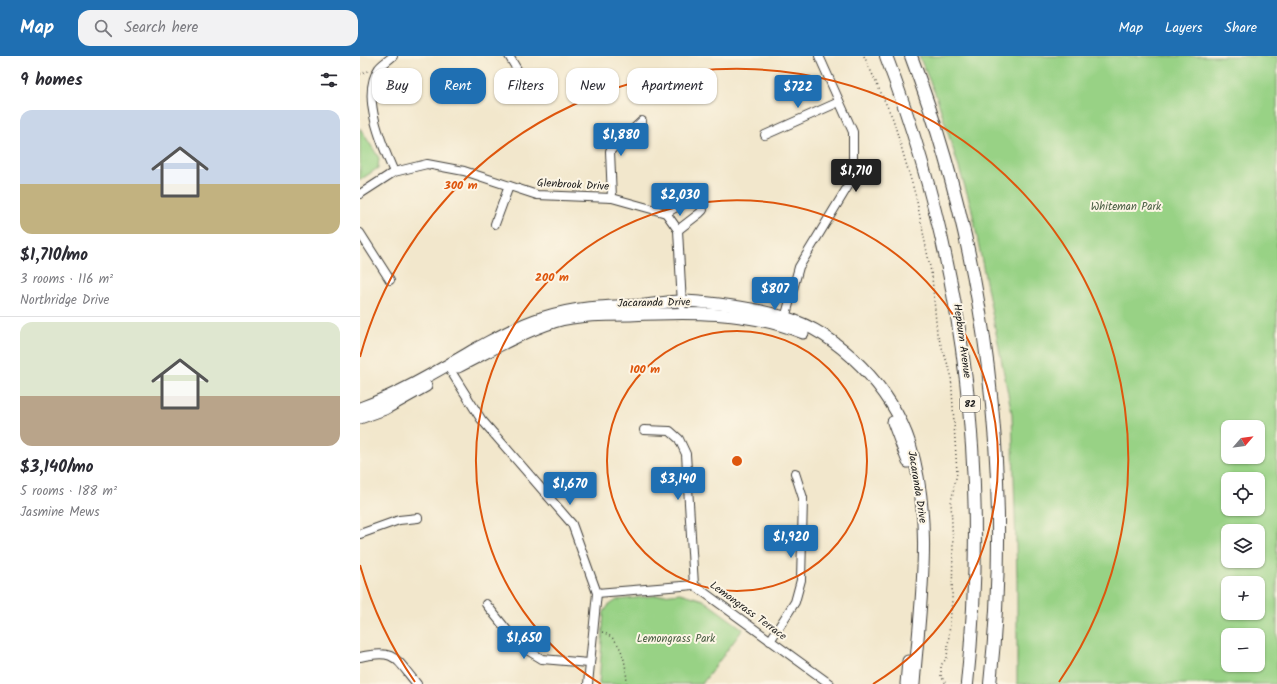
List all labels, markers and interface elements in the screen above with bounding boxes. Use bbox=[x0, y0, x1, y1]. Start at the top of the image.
search box bbox=[78, 10, 358, 46]
text: Map bbox=[20, 13, 54, 43]
text: Search here bbox=[124, 16, 198, 40]
icon: search bbox=[92, 17, 114, 39]
text: Map bbox=[1119, 17, 1143, 39]
text: Layers bbox=[1165, 17, 1203, 39]
text: Share bbox=[1225, 17, 1257, 39]
text: 9 homes bbox=[20, 67, 83, 94]
chip: Buy bbox=[372, 68, 422, 104]
chip: Rent bbox=[430, 68, 486, 104]
chip: Filters bbox=[494, 68, 558, 104]
chip: New bbox=[566, 68, 619, 104]
chip: Apartment bbox=[627, 68, 717, 104]
icon: filters bbox=[318, 69, 340, 91]
pin: $722 bbox=[774, 75, 822, 109]
text: $722 bbox=[784, 77, 813, 98]
pin: $1,880 bbox=[588, 123, 654, 157]
text: $1,880 bbox=[602, 125, 640, 146]
icon: home bbox=[144, 136, 216, 208]
pin: $1,710 bbox=[823, 159, 889, 193]
text: $1,710 bbox=[840, 161, 872, 182]
street label: Glenbrook Drive bbox=[537, 174, 610, 196]
text: 300 m bbox=[443, 176, 478, 195]
pin: $2,030 bbox=[647, 183, 713, 217]
text: $2,030 bbox=[660, 185, 700, 206]
park label: Whiteman Park bbox=[1091, 198, 1162, 216]
text: $1,710/mo bbox=[20, 242, 88, 269]
text: 200 m bbox=[535, 268, 569, 287]
text: 3 rooms · 116 m² bbox=[20, 269, 113, 290]
pin: $807 bbox=[751, 277, 799, 311]
text: $807 bbox=[761, 279, 789, 300]
text: Northridge Drive bbox=[20, 290, 109, 311]
street label: Jacaranda Drive bbox=[617, 293, 691, 313]
street label: Hepburn Avenue bbox=[948, 303, 976, 379]
icon: home bbox=[144, 348, 216, 420]
text: 100 m bbox=[630, 360, 660, 379]
road number: 82 bbox=[960, 396, 980, 412]
north arrow bbox=[1221, 420, 1265, 464]
map controls bbox=[1221, 420, 1265, 672]
street label: Jacaranda Drive bbox=[902, 450, 932, 525]
text: $3,140/mo bbox=[20, 454, 93, 481]
centre of rings bbox=[730, 454, 744, 468]
pin: $3,140 bbox=[645, 467, 711, 501]
text: $3,140 bbox=[660, 469, 696, 490]
pin: $1,670 bbox=[537, 472, 603, 506]
button: locate bbox=[1221, 472, 1265, 516]
text: $1,670 bbox=[553, 474, 587, 495]
text: 5 rooms · 188 m² bbox=[20, 481, 117, 502]
text: Jasmine Mews bbox=[20, 502, 100, 523]
button: layers bbox=[1221, 524, 1265, 568]
pin: $1,920 bbox=[758, 525, 824, 559]
text: $1,920 bbox=[773, 527, 809, 548]
button: + bbox=[1221, 576, 1265, 620]
street label: Lemongrass Terrace bbox=[706, 577, 790, 645]
pin: $1,650 bbox=[491, 626, 557, 660]
text: $1,650 bbox=[506, 628, 542, 649]
button: − bbox=[1221, 628, 1265, 672]
park label: Lemongrass Park bbox=[637, 630, 716, 648]

